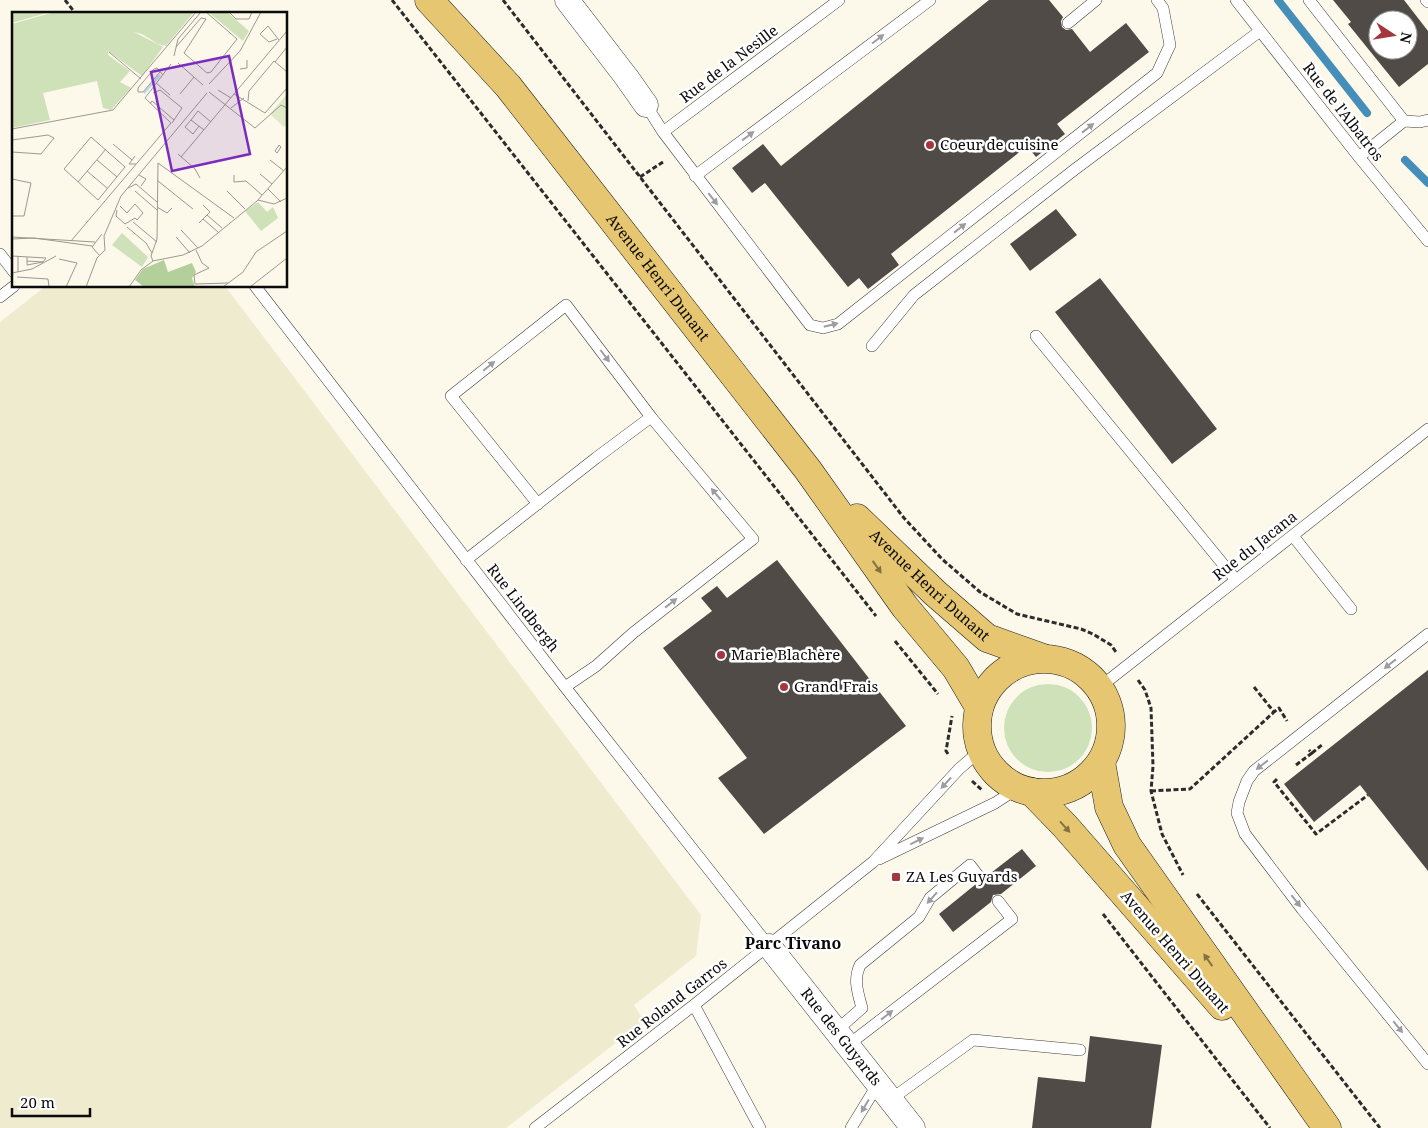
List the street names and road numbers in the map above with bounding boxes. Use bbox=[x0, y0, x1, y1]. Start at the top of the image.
street label: Rue de la Nesille bbox=[675, 20, 781, 107]
street label: Rue de l'Albatros bbox=[1299, 58, 1389, 165]
street label: Avenue Henri Dunant bbox=[602, 209, 715, 345]
street label: Rue du Jacana bbox=[1208, 506, 1301, 584]
street label: Avenue Henri Dunant bbox=[866, 524, 994, 645]
street label: Rue Lindbergh bbox=[483, 559, 565, 656]
street label: Avenue Henri Dunant bbox=[1117, 886, 1235, 1017]
street label: Rue Roland Garros bbox=[612, 953, 731, 1051]
street label: Rue des Guyards bbox=[797, 983, 887, 1090]

